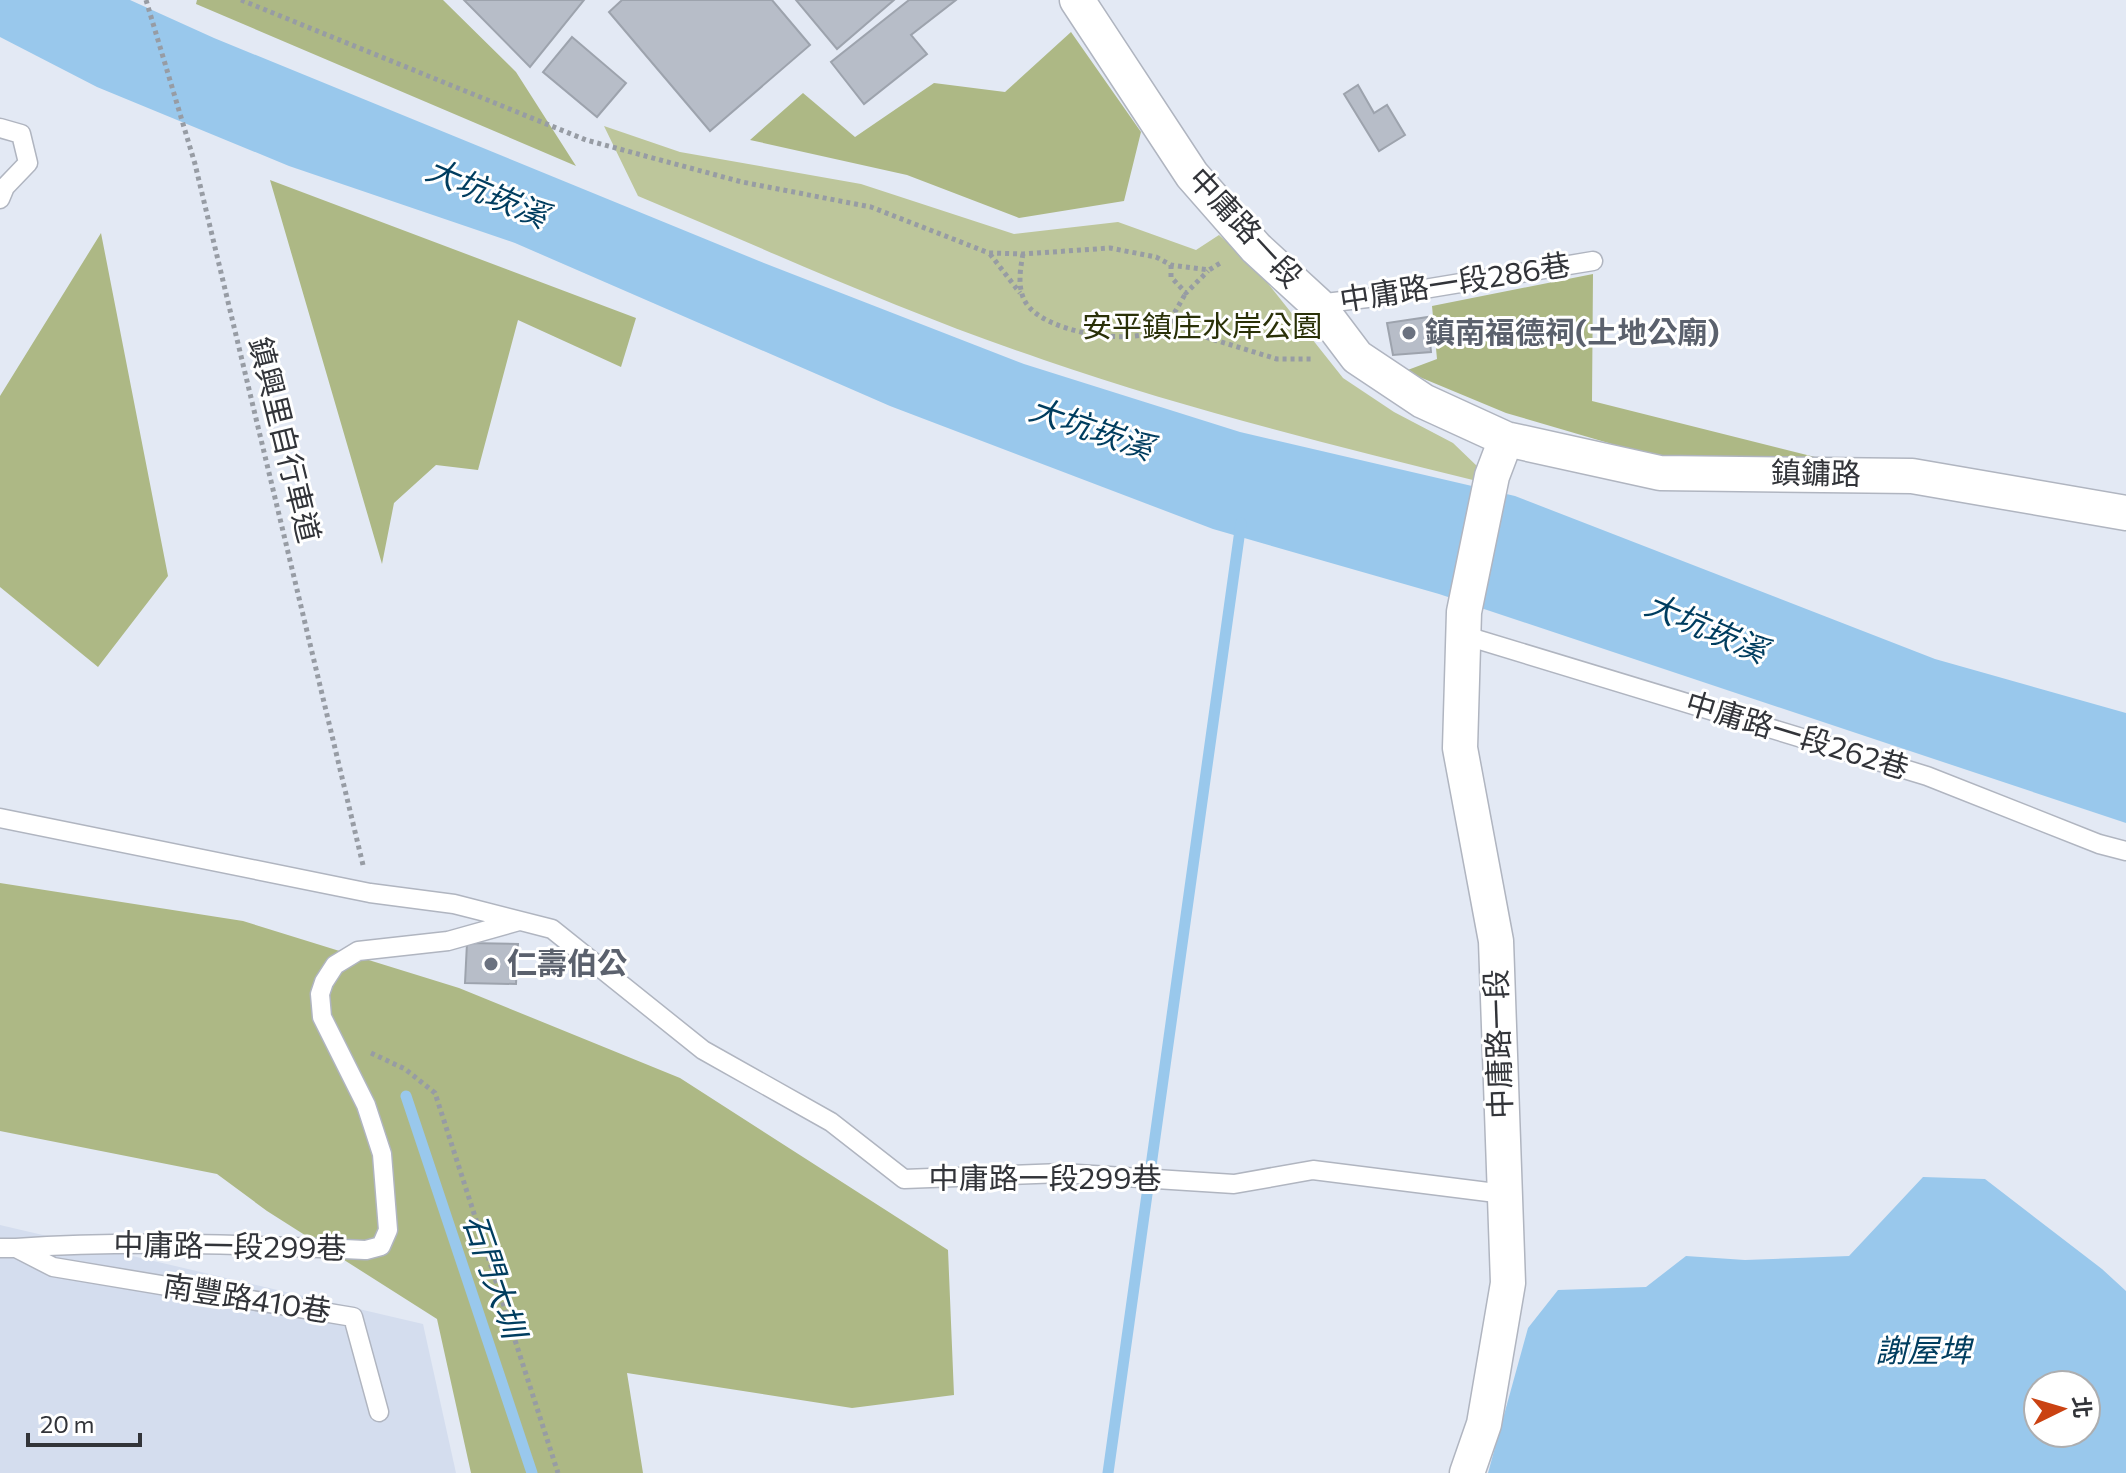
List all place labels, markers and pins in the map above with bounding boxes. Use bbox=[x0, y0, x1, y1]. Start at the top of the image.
place label: 鎮南福德祠(土地公廟) bbox=[1425, 312, 1720, 349]
marker: 鎮南福德祠(土地公廟) bbox=[1400, 324, 1418, 342]
place label: 仁壽伯公 bbox=[507, 943, 627, 980]
marker: 仁壽伯公 bbox=[482, 955, 500, 973]

